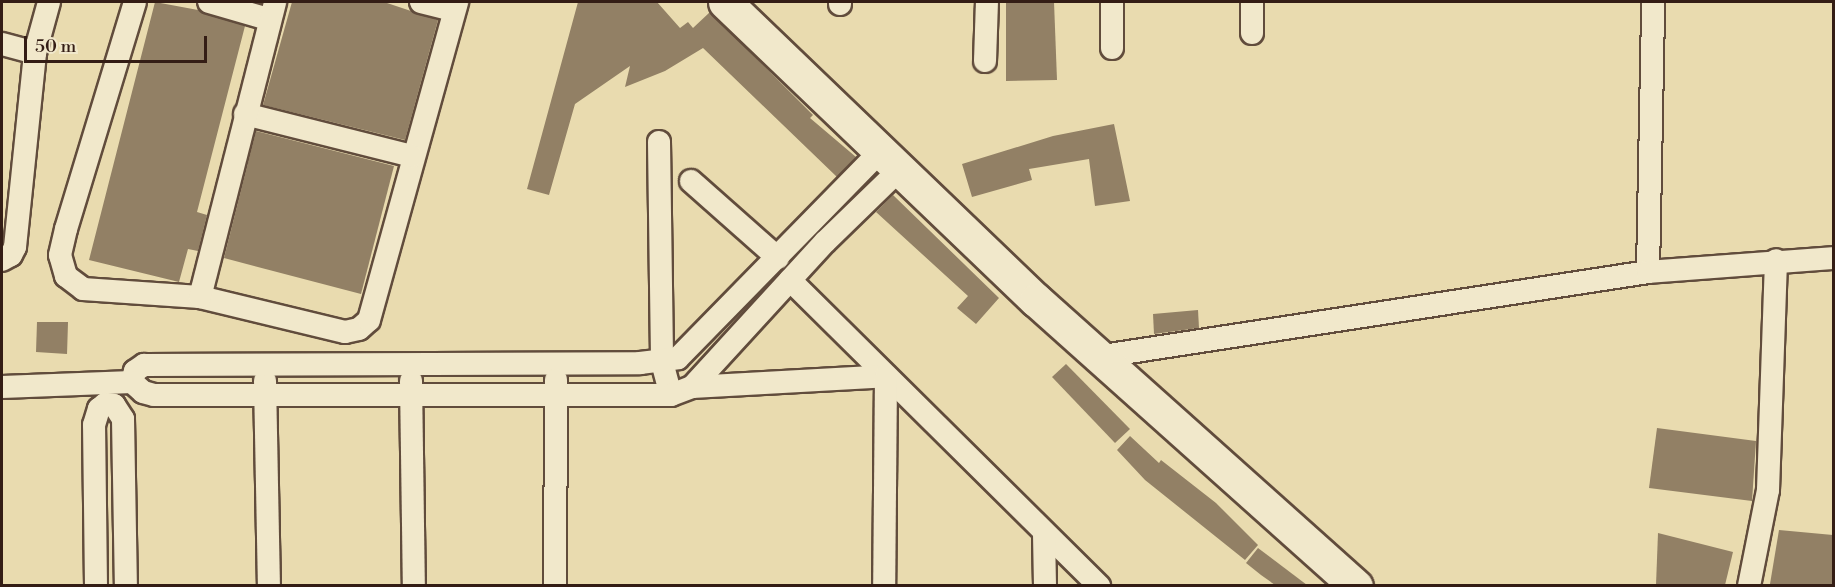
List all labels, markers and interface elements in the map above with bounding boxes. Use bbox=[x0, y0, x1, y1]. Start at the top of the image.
scale bar bbox=[27, 24, 210, 62]
text: 50 m bbox=[35, 35, 76, 58]

